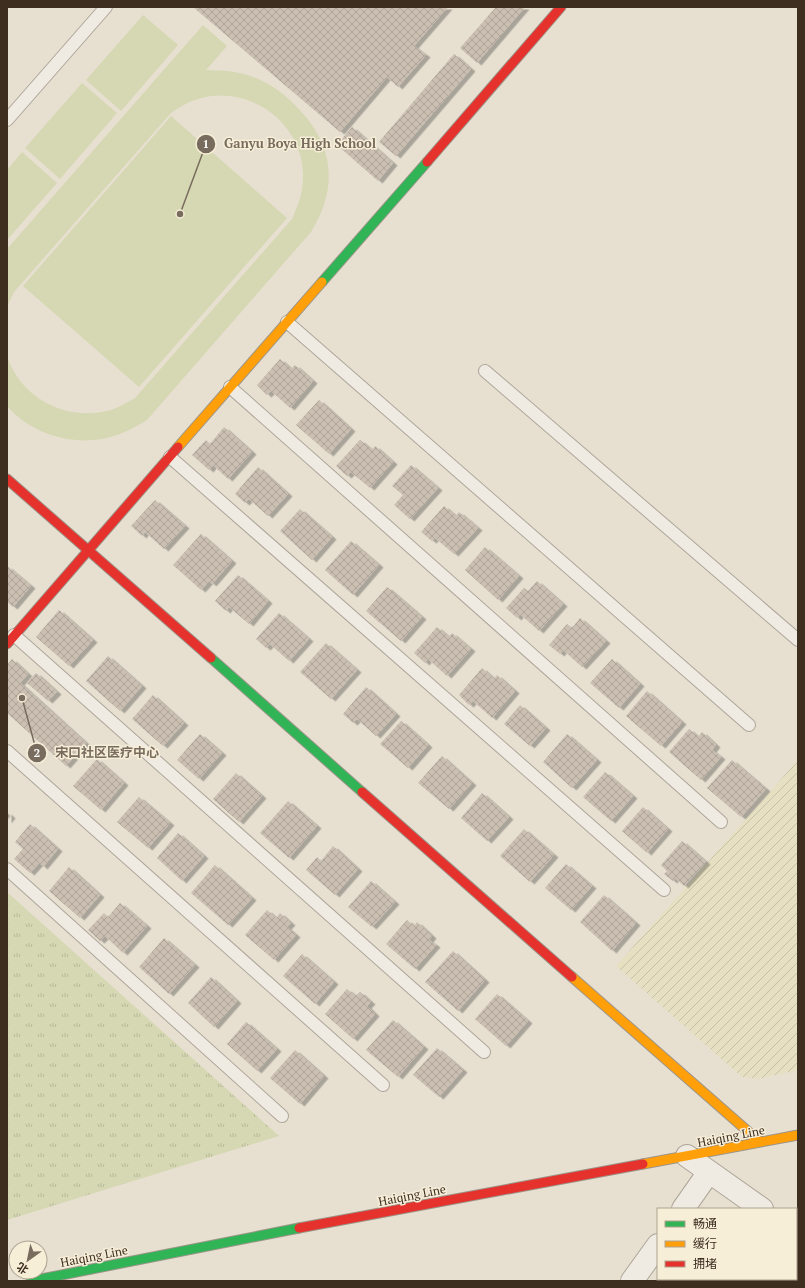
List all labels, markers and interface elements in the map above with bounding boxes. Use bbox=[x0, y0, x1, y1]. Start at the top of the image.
callout: Ganyu Boya High School bbox=[196, 131, 384, 156]
text: Ganyu Boya High School bbox=[224, 134, 376, 152]
text: 1 bbox=[203, 136, 209, 151]
callout: 宋口社区医疗中心 bbox=[27, 740, 167, 765]
text: 宋口社区医疗中心 bbox=[55, 743, 159, 761]
text: 2 bbox=[34, 745, 41, 760]
street label: Haiqing Line bbox=[696, 1122, 766, 1150]
street label: Haiqing Line bbox=[377, 1181, 447, 1209]
legend bbox=[657, 1208, 797, 1280]
text: 畅通 bbox=[693, 1216, 717, 1231]
text: 缓行 bbox=[693, 1236, 717, 1251]
north arrow bbox=[8, 1240, 48, 1280]
street label: Haiqing Line bbox=[59, 1242, 129, 1270]
text: 拥堵 bbox=[693, 1256, 717, 1271]
text: 北 bbox=[14, 1260, 31, 1277]

